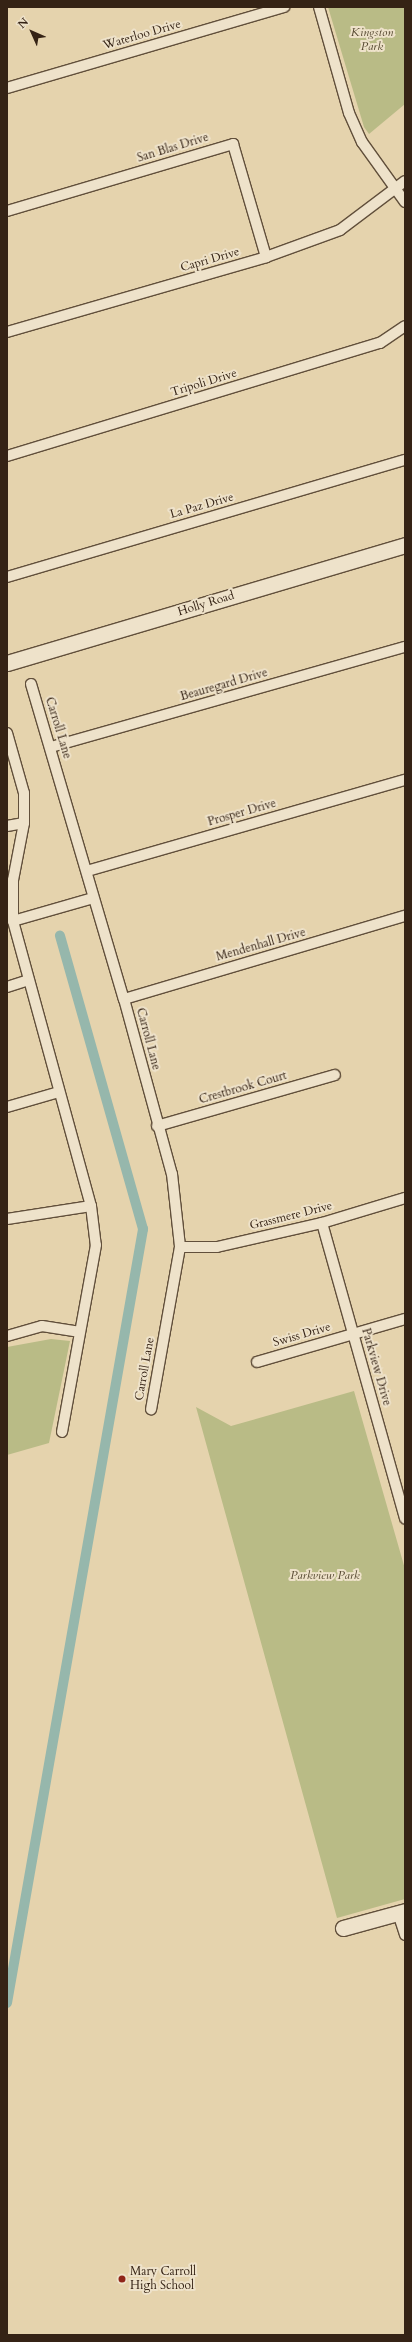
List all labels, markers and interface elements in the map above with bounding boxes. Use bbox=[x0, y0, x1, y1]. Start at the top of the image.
north arrow bbox=[12, 12, 52, 52]
text: N bbox=[14, 14, 32, 32]
street label: Waterloo Drive bbox=[101, 17, 183, 53]
park label: Kingston Park bbox=[351, 26, 393, 54]
street label: San Blas Drive bbox=[136, 130, 210, 166]
street label: Capri Drive bbox=[179, 245, 241, 275]
street label: Tripoli Drive bbox=[169, 366, 239, 400]
street label: La Paz Drive bbox=[169, 490, 235, 522]
street label: Holly Road bbox=[176, 589, 236, 619]
street label: Beauregard Drive bbox=[179, 666, 269, 704]
street label: Carroll Lane bbox=[42, 695, 74, 761]
street label: Prosper Drive bbox=[206, 796, 278, 830]
street label: Mendenhall Drive bbox=[215, 925, 307, 965]
street label: Carroll Lane bbox=[133, 1006, 163, 1072]
street label: Crestbrook Court bbox=[197, 1069, 289, 1107]
street label: Grassmere Drive bbox=[248, 1199, 334, 1233]
street label: Swiss Drive bbox=[272, 1320, 332, 1350]
street label: Parkview Drive bbox=[358, 1327, 394, 1407]
street label: Carroll Lane bbox=[132, 1336, 158, 1402]
park label: Parkview Park bbox=[290, 1569, 360, 1583]
place label: Mary Carroll High School bbox=[130, 2265, 196, 2293]
marker: Mary Carroll High School bbox=[117, 2274, 127, 2284]

